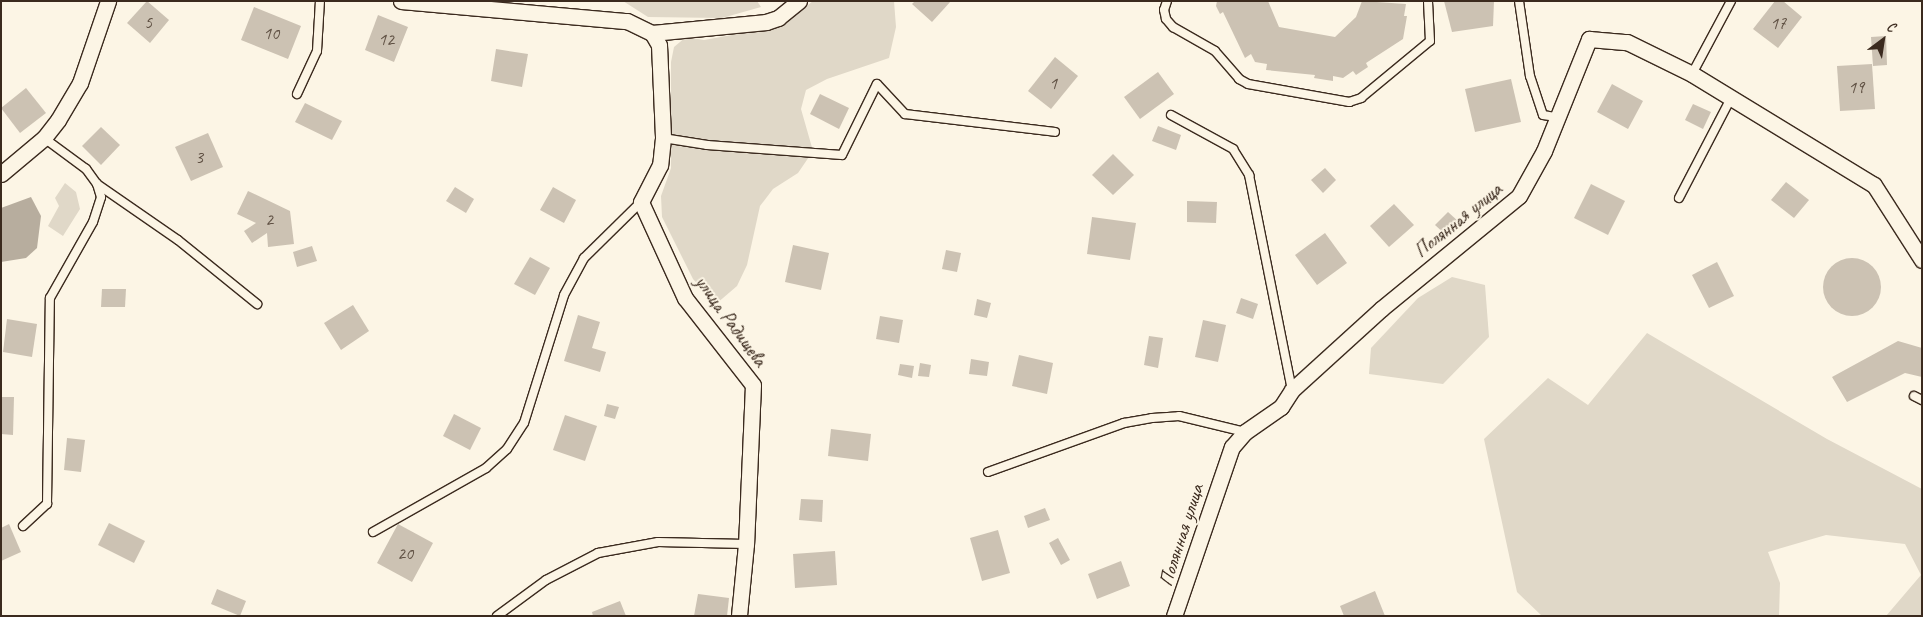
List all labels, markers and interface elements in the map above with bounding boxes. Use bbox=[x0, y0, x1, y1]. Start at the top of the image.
house number: 5 bbox=[144, 11, 152, 33]
house number: 17 bbox=[1770, 12, 1786, 34]
north arrow bbox=[1858, 15, 1908, 65]
text: С bbox=[1884, 18, 1898, 36]
house number: 10 bbox=[263, 22, 279, 44]
house number: 12 bbox=[378, 28, 394, 50]
house number: 1 bbox=[1049, 72, 1057, 94]
house number: 19 bbox=[1848, 76, 1864, 98]
house number: 3 bbox=[195, 146, 203, 168]
street label: Полянная улица bbox=[1409, 177, 1507, 263]
house number: 2 bbox=[265, 208, 273, 230]
street label: улица Радищева bbox=[689, 270, 773, 372]
street label: Полянная улица bbox=[1153, 480, 1209, 590]
house number: 20 bbox=[397, 542, 413, 564]

